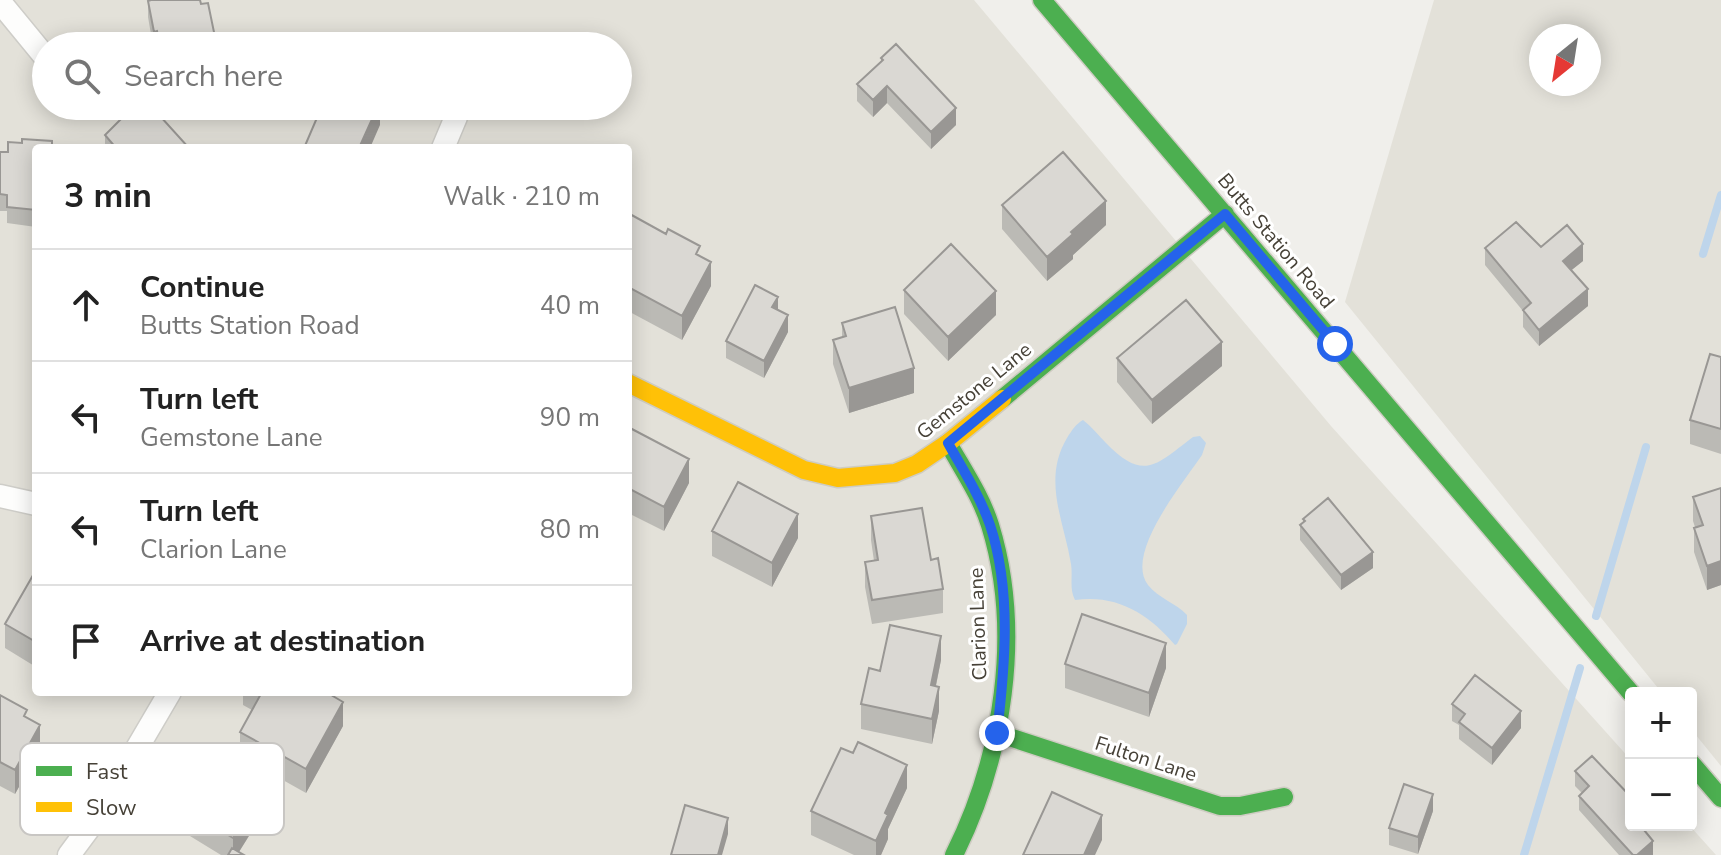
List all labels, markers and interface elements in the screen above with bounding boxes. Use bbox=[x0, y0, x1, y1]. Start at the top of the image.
north arrow bbox=[1529, 24, 1601, 96]
search box bbox=[32, 32, 632, 120]
icon: search bbox=[60, 54, 104, 98]
text: Search here bbox=[124, 56, 283, 97]
street label: Butts Station Road bbox=[1211, 168, 1341, 314]
text: 3 min bbox=[64, 173, 152, 219]
text: Walk · 210 m bbox=[443, 179, 600, 214]
text: Continue bbox=[140, 267, 265, 308]
icon: ahead bbox=[64, 283, 108, 327]
text: 40 m bbox=[540, 288, 600, 323]
text: Butts Station Road bbox=[140, 308, 360, 343]
route start bbox=[1317, 326, 1353, 362]
street label: Gemstone Lane bbox=[911, 336, 1037, 446]
text: Turn left bbox=[140, 379, 258, 420]
icon: left bbox=[64, 395, 108, 439]
text: 90 m bbox=[540, 400, 600, 435]
text: Gemstone Lane bbox=[140, 420, 323, 455]
text: Turn left bbox=[140, 491, 258, 532]
icon: left bbox=[64, 507, 108, 551]
text: 80 m bbox=[540, 512, 600, 547]
text: Clarion Lane bbox=[140, 532, 287, 567]
street label: Clarion Lane bbox=[963, 567, 993, 681]
icon: arrive bbox=[64, 619, 108, 663]
text: Arrive at destination bbox=[140, 621, 425, 662]
map controls bbox=[1625, 687, 1697, 831]
button: + bbox=[1625, 687, 1697, 759]
route end bbox=[979, 715, 1015, 751]
street label: Fulton Lane bbox=[1092, 730, 1200, 788]
legend bbox=[20, 743, 284, 835]
text: Fast bbox=[86, 757, 128, 787]
button: − bbox=[1625, 759, 1697, 831]
text: Slow bbox=[86, 793, 137, 823]

